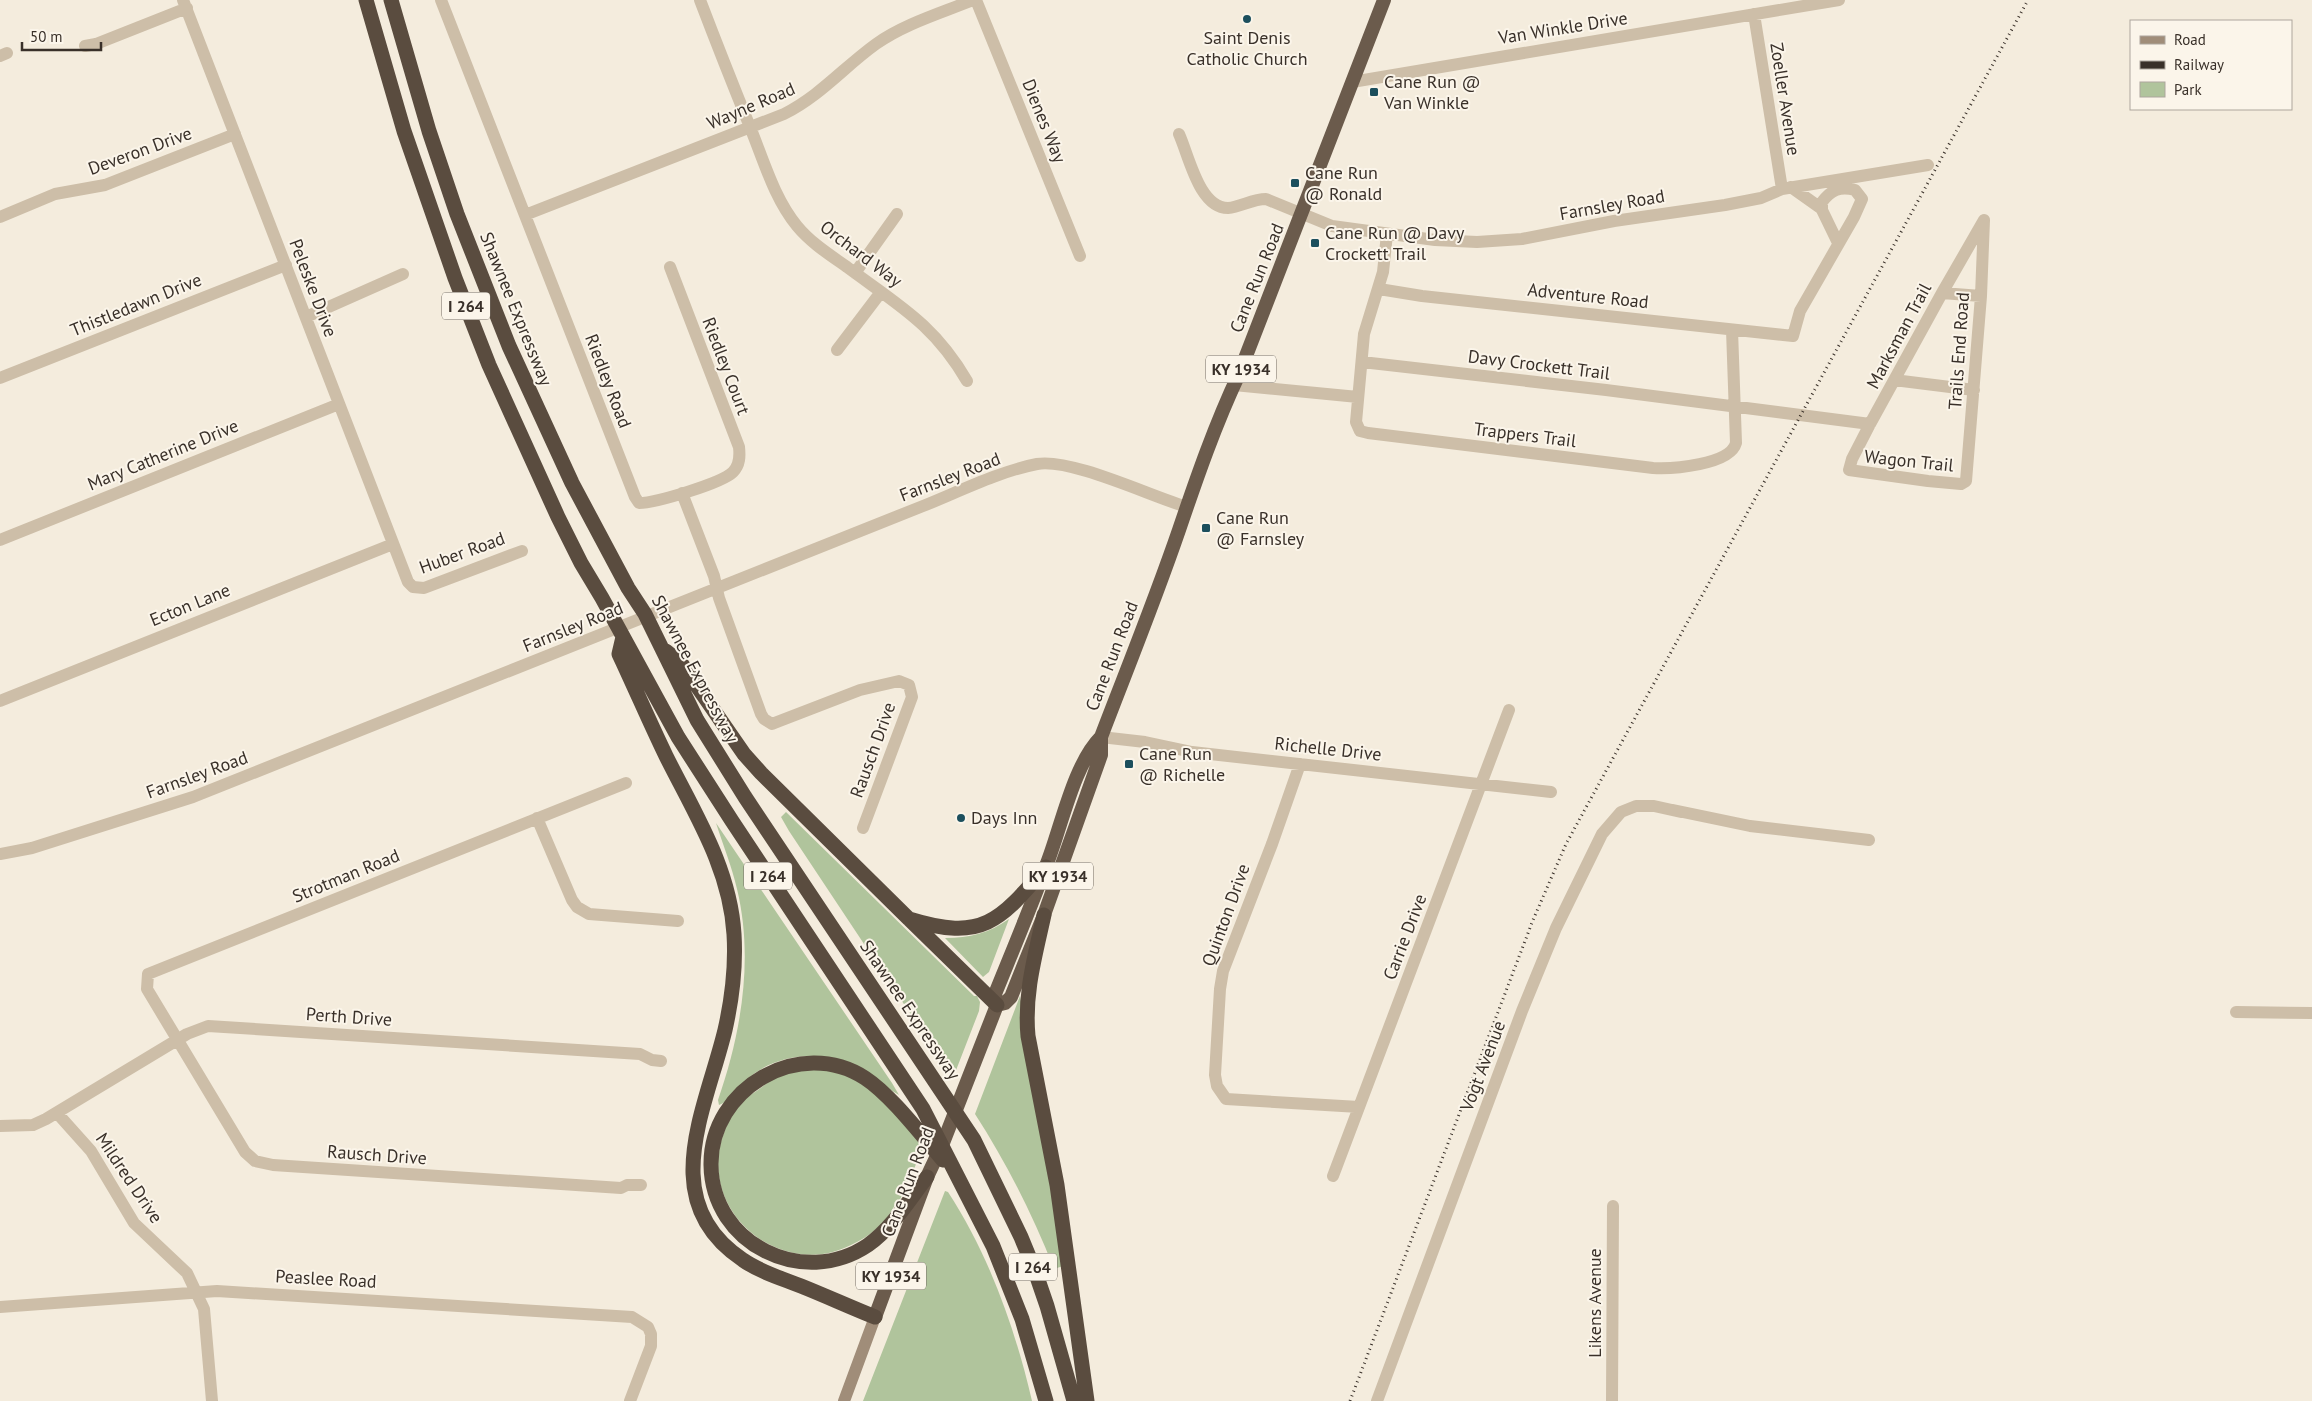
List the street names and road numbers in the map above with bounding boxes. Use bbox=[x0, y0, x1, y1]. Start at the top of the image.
street label: Van Winkle Drive bbox=[1496, 6, 1629, 49]
street label: Zoeller Avenue bbox=[1765, 41, 1806, 157]
street label: Dienes Way bbox=[1017, 76, 1072, 167]
street label: Wayne Road bbox=[703, 77, 798, 134]
street label: Deveron Drive bbox=[85, 121, 195, 180]
street label: Farnsley Road bbox=[1558, 184, 1666, 225]
street label: Orchard Way bbox=[816, 215, 907, 292]
street label: Cane Run Road bbox=[1224, 220, 1289, 336]
street label: Shawnee Expressway bbox=[475, 229, 558, 390]
street label: Peleske Drive bbox=[284, 236, 343, 340]
street label: Thistledawn Drive bbox=[67, 268, 205, 341]
street label: Adventure Road bbox=[1526, 278, 1650, 313]
street label: Marksman Trail bbox=[1861, 278, 1936, 393]
street label: Trails End Road bbox=[1943, 291, 1974, 410]
road number: I 264 bbox=[442, 292, 490, 320]
street label: Riedley Court bbox=[697, 314, 756, 418]
street label: Riedley Road bbox=[580, 330, 637, 431]
street label: Davy Crockett Trail bbox=[1467, 344, 1612, 385]
road number: KY 1934 bbox=[1206, 356, 1276, 382]
street label: Mary Catherine Drive bbox=[84, 414, 242, 495]
street label: Trappers Trail bbox=[1473, 417, 1578, 452]
street label: Wagon Trail bbox=[1863, 444, 1956, 477]
street label: Farnsley Road bbox=[896, 447, 1004, 506]
street label: Huber Road bbox=[416, 526, 508, 579]
street label: Ecton Lane bbox=[146, 578, 233, 631]
street label: Shawnee Expressway bbox=[647, 591, 744, 747]
street label: Farnsley Road bbox=[519, 596, 626, 657]
street label: Cane Run Road bbox=[1080, 598, 1143, 714]
street label: Rausch Drive bbox=[845, 699, 900, 801]
street label: Richelle Drive bbox=[1273, 731, 1383, 766]
street label: Farnsley Road bbox=[143, 746, 251, 804]
street label: Strotman Road bbox=[289, 844, 403, 908]
street label: Quinton Drive bbox=[1196, 861, 1255, 969]
road number: I 264 bbox=[744, 862, 792, 889]
road number: KY 1934 bbox=[1023, 862, 1093, 889]
street label: Carrie Drive bbox=[1378, 891, 1431, 983]
street label: Shawnee Expressway bbox=[855, 935, 966, 1085]
street label: Perth Drive bbox=[305, 1002, 393, 1031]
street label: Vogt Avenue bbox=[1454, 1017, 1510, 1115]
street label: Cane Run Road bbox=[876, 1124, 939, 1240]
street label: Mildred Drive bbox=[91, 1128, 168, 1227]
street label: Rausch Drive bbox=[326, 1140, 428, 1169]
street label: Likens Avenue bbox=[1583, 1248, 1606, 1358]
road number: I 264 bbox=[1009, 1254, 1057, 1280]
road number: KY 1934 bbox=[856, 1262, 926, 1290]
street label: Peaslee Road bbox=[275, 1264, 377, 1293]

